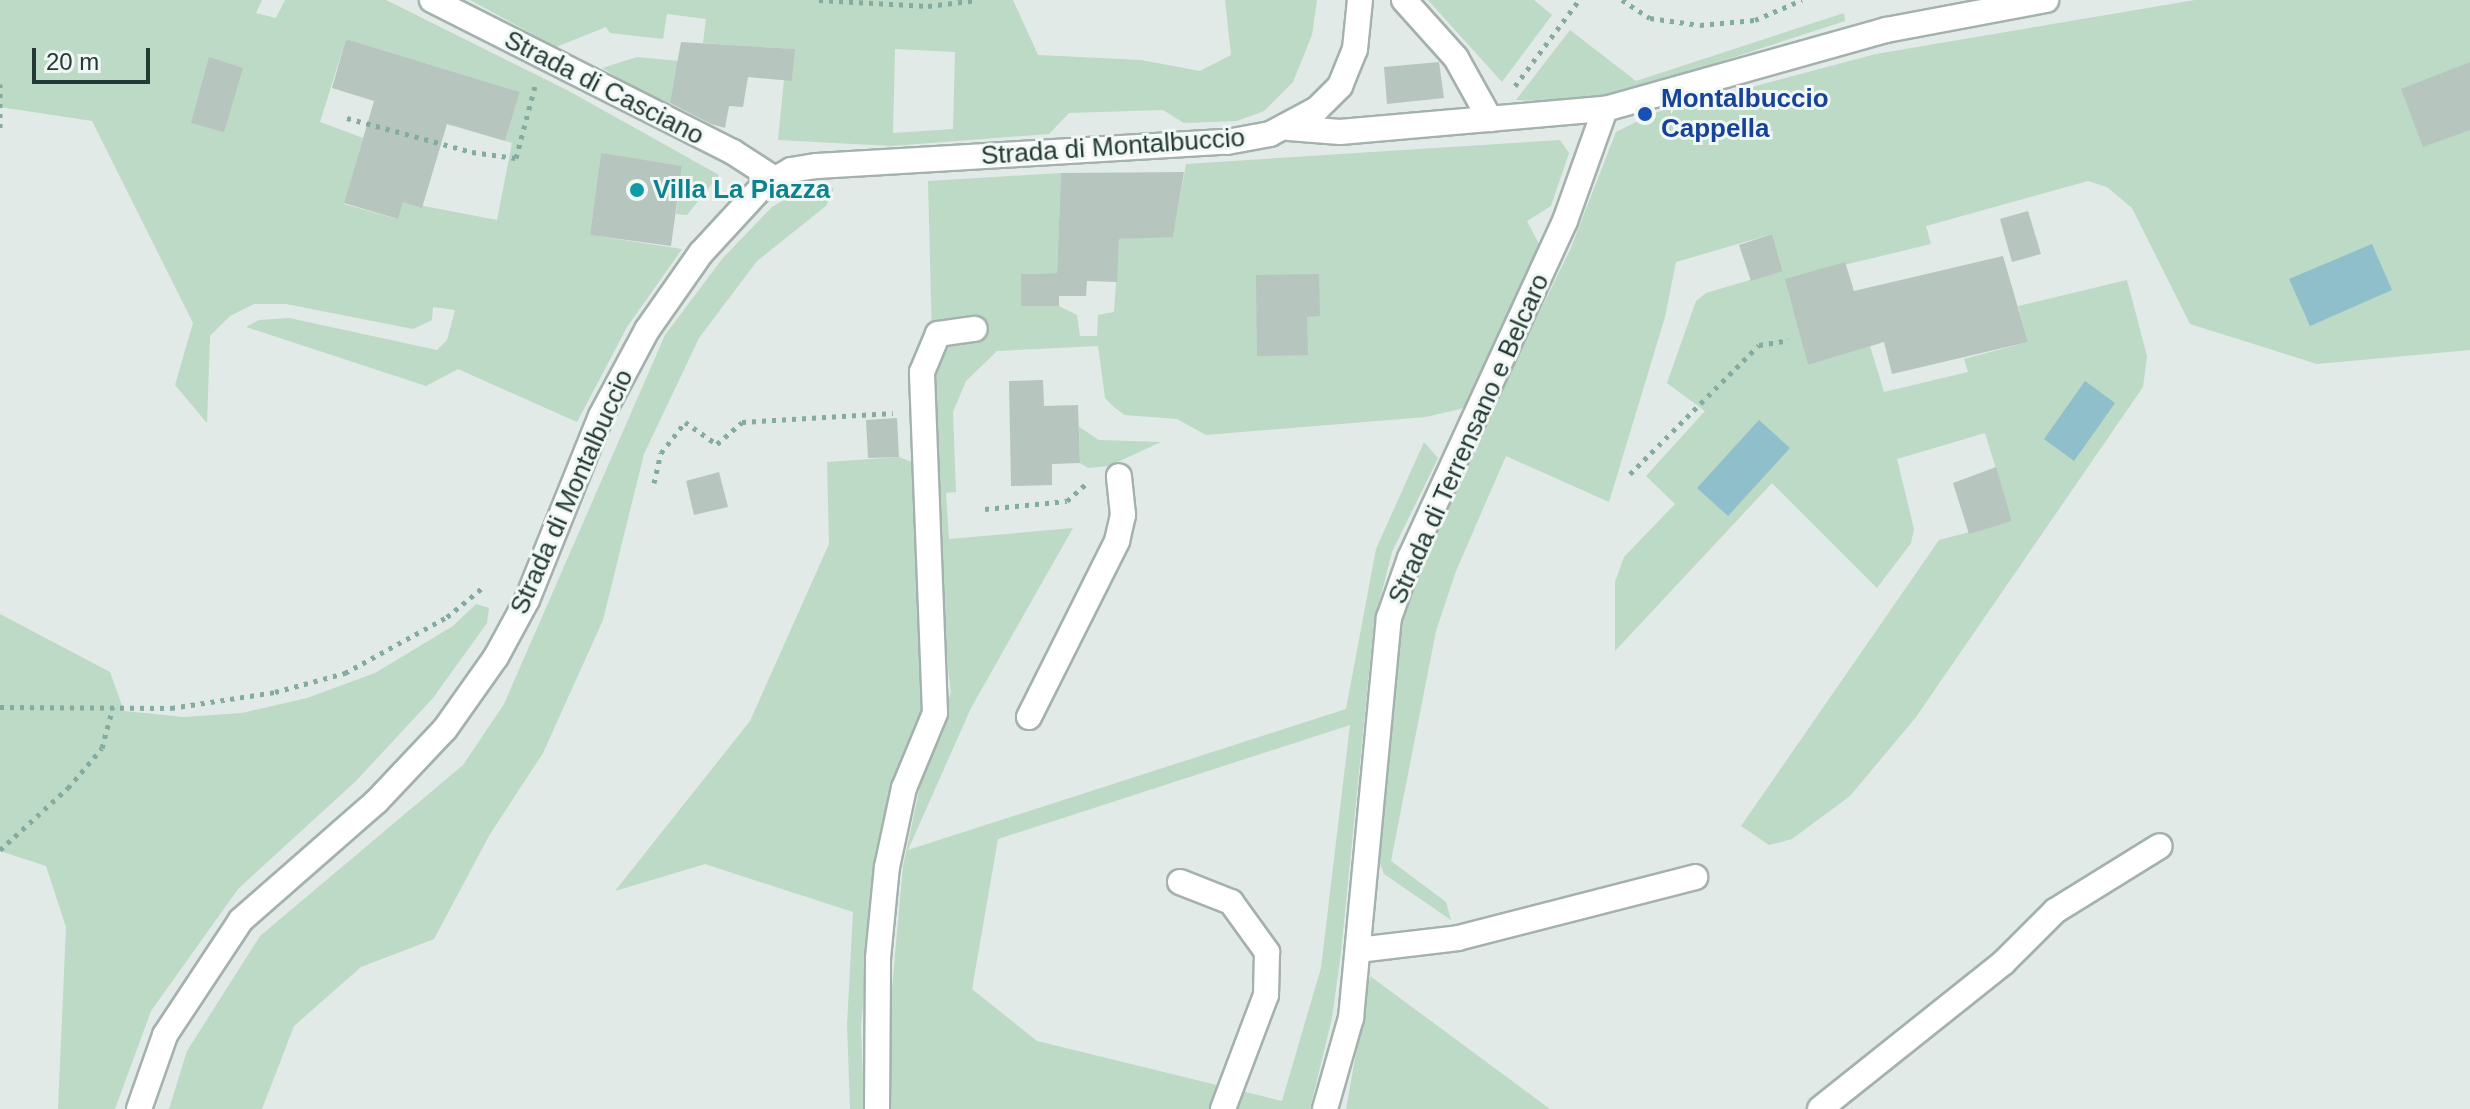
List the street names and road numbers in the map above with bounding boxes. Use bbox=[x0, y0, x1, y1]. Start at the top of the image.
street label: Strada di Casciano bbox=[499, 24, 709, 152]
street label: Strada di Montalbuccio bbox=[980, 122, 1246, 172]
street label: Strada di Terrensano e Belcaro bbox=[1382, 269, 1556, 609]
street label: Strada di Montalbuccio bbox=[504, 365, 640, 619]

